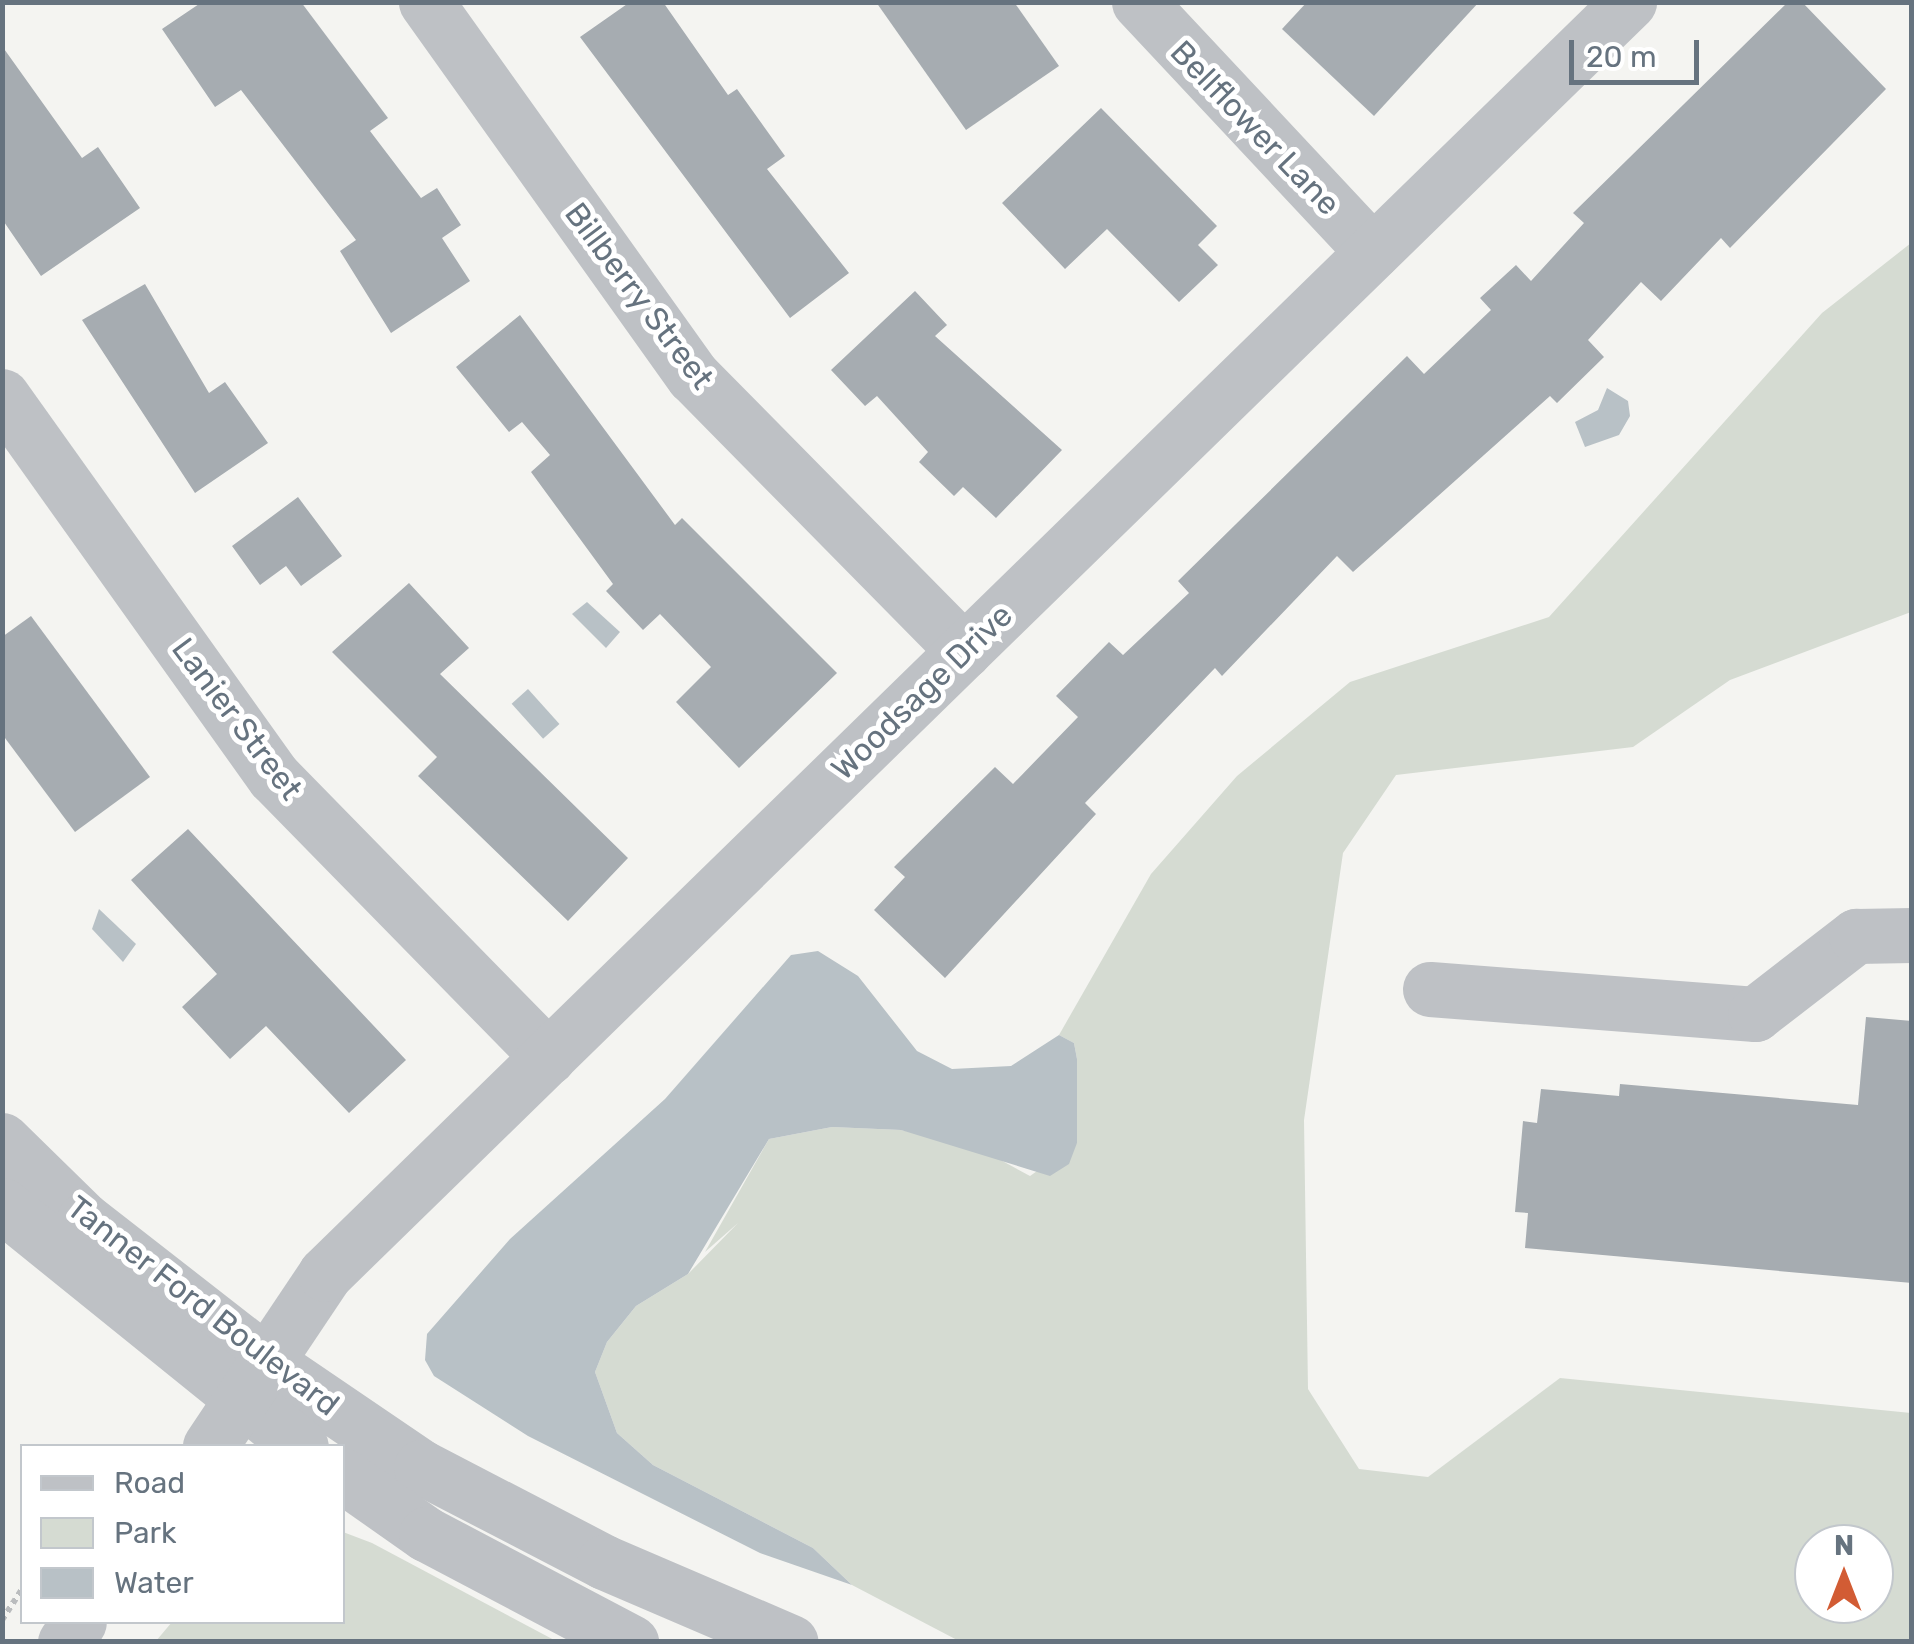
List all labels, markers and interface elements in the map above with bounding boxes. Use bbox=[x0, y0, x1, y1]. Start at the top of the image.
scale bar bbox=[1574, 20, 1704, 82]
street label: Bellflower Lane bbox=[1162, 33, 1348, 223]
text: 20 m bbox=[1586, 39, 1657, 75]
street label: Billberry Street bbox=[556, 195, 722, 397]
street label: Woodsage Drive bbox=[824, 596, 1020, 788]
street label: Lanier Street bbox=[164, 630, 310, 808]
street label: Tanner Ford Boulevard bbox=[59, 1188, 347, 1424]
legend bbox=[20, 1444, 345, 1624]
text: Road bbox=[114, 1465, 185, 1501]
text: Park bbox=[114, 1515, 176, 1551]
north arrow bbox=[1794, 1524, 1894, 1624]
text: N bbox=[1834, 1529, 1854, 1562]
text: Water bbox=[114, 1565, 194, 1601]

